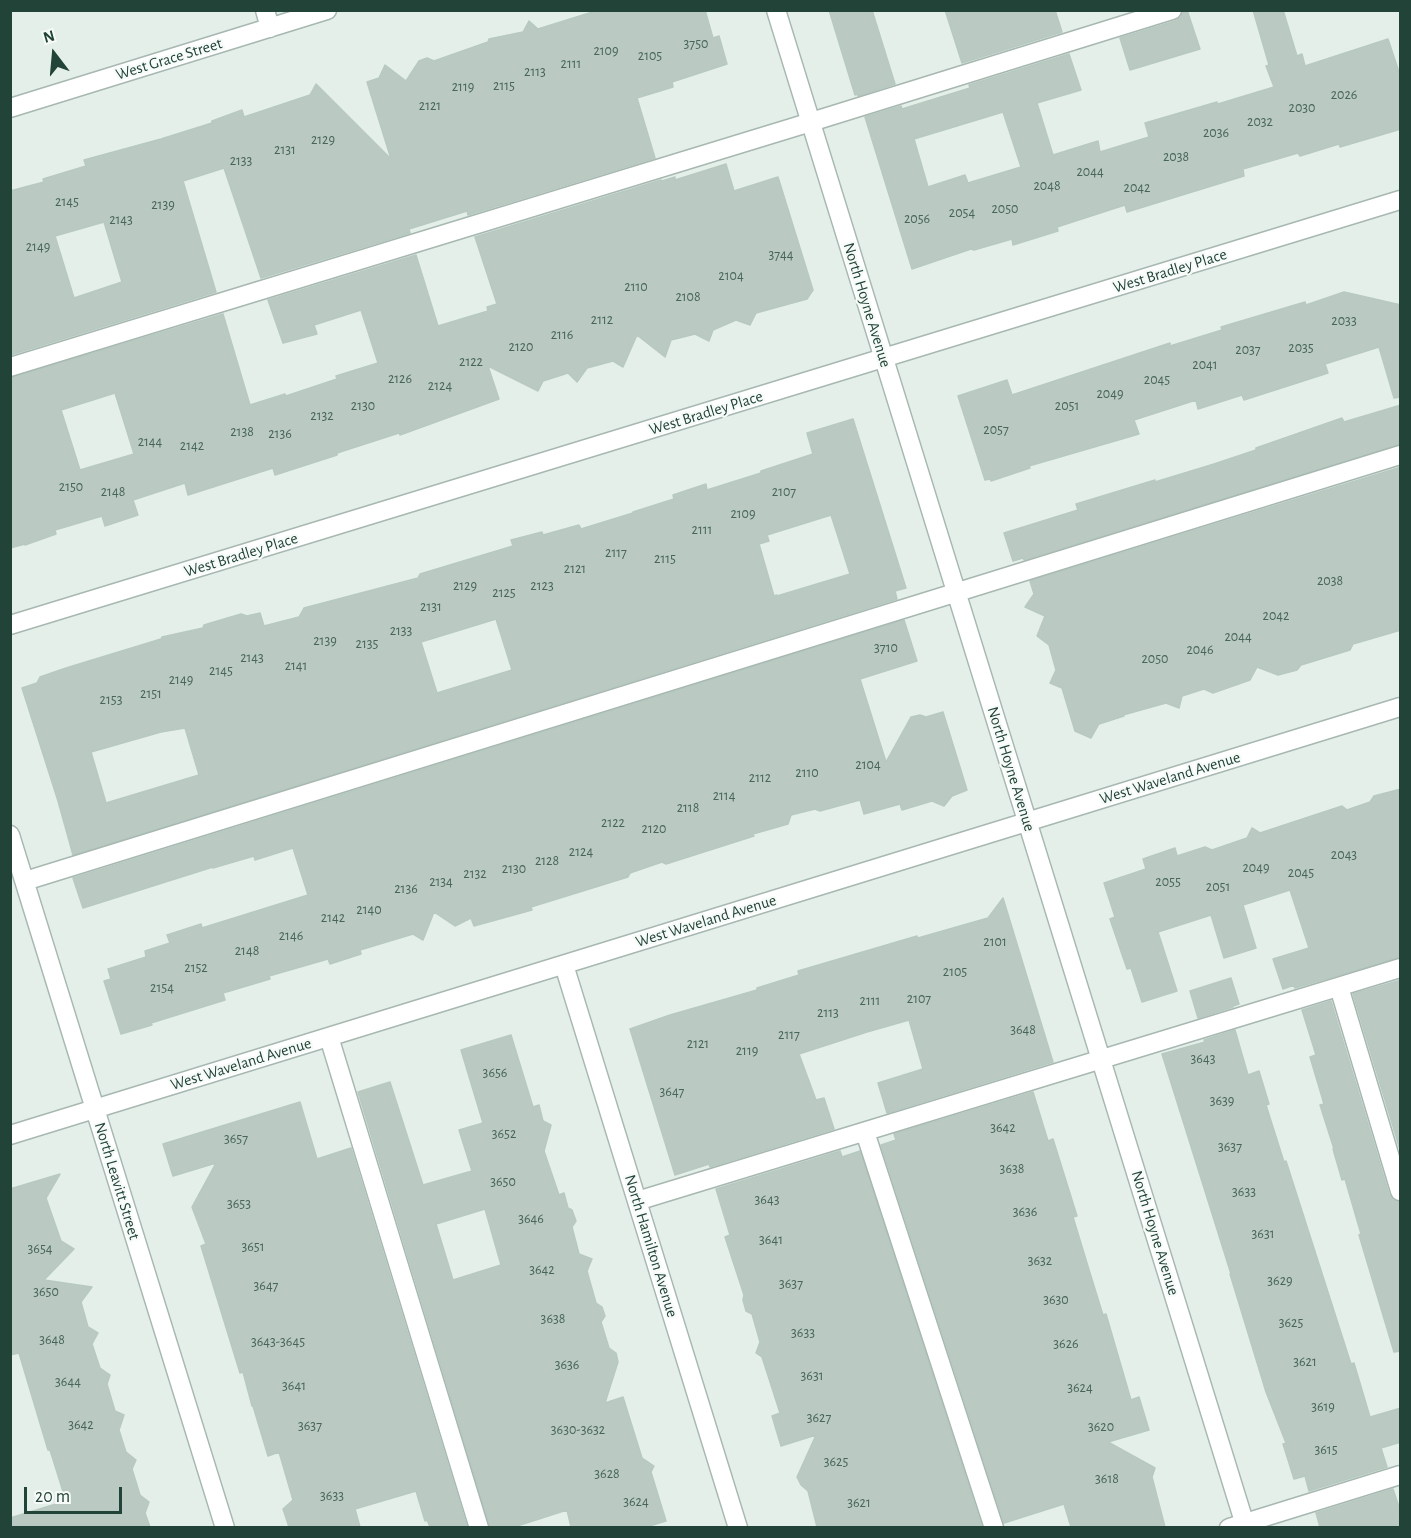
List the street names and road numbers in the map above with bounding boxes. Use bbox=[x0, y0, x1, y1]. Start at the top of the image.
street label: West Grace Street bbox=[114, 34, 224, 84]
street label: North Hoyne Avenue bbox=[839, 240, 895, 370]
street label: West Bradley Place bbox=[1111, 245, 1229, 297]
street label: West Bradley Place bbox=[647, 387, 765, 439]
street label: West Bradley Place bbox=[182, 529, 300, 581]
street label: North Hoyne Avenue bbox=[983, 704, 1039, 834]
street label: West Waveland Avenue bbox=[1097, 747, 1243, 809]
street label: West Waveland Avenue bbox=[633, 890, 779, 952]
street label: West Waveland Avenue bbox=[168, 1033, 314, 1095]
street label: North Leavitt Street bbox=[90, 1120, 144, 1242]
street label: North Hoyne Avenue bbox=[1127, 1168, 1183, 1298]
street label: North Hamilton Avenue bbox=[620, 1172, 682, 1320]

